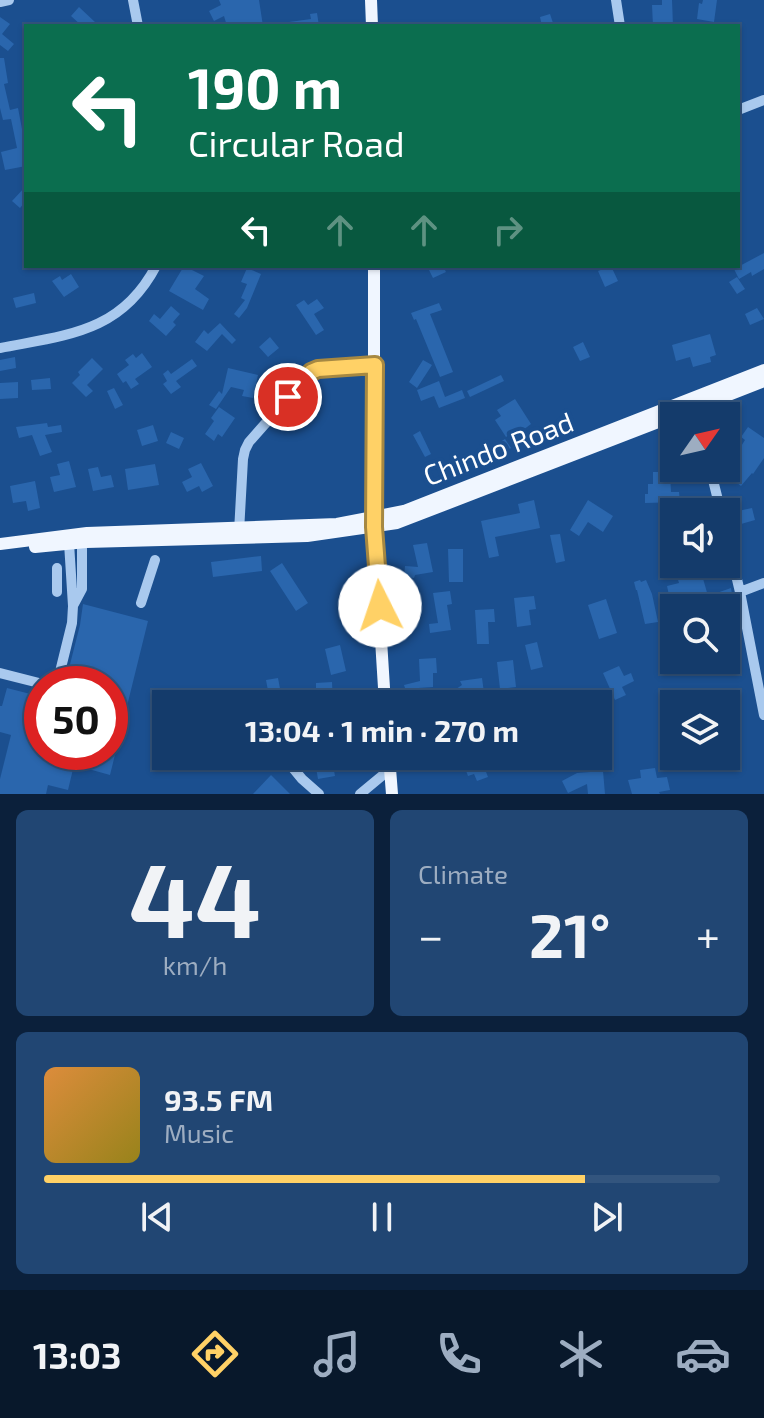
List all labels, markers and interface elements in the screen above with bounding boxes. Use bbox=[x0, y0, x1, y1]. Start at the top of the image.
text: 190 m bbox=[188, 53, 342, 120]
icon: left bbox=[56, 56, 160, 160]
text: Circular Road bbox=[188, 121, 405, 164]
icon: left bbox=[234, 208, 278, 252]
icon: ahead bbox=[318, 208, 362, 252]
icon: ahead bbox=[402, 208, 446, 252]
icon: right bbox=[486, 208, 530, 252]
pin bbox=[254, 363, 322, 431]
icon: arrive bbox=[266, 375, 310, 419]
north arrow bbox=[660, 402, 740, 482]
map controls bbox=[660, 402, 740, 770]
street label: Chindo Road bbox=[418, 404, 578, 492]
button: sound bbox=[660, 498, 740, 578]
position arrow bbox=[338, 564, 422, 648]
button: search bbox=[660, 594, 740, 674]
speed limit sign: 50 bbox=[24, 666, 128, 770]
button: layers bbox=[660, 690, 740, 770]
text: 13:04 · 1 min · 270 m bbox=[245, 712, 519, 748]
text: 44 bbox=[129, 834, 261, 959]
text: Climate bbox=[418, 858, 508, 889]
text: 21° bbox=[529, 898, 610, 970]
text: − bbox=[418, 908, 444, 961]
text: + bbox=[696, 908, 720, 961]
text: km/h bbox=[163, 949, 227, 980]
text: 93.5 FM bbox=[164, 1081, 273, 1117]
text: Music bbox=[164, 1117, 234, 1148]
icon: previous bbox=[135, 1195, 179, 1239]
icon: pause bbox=[360, 1195, 404, 1239]
icon: next bbox=[585, 1195, 629, 1239]
icon: directions bbox=[187, 1326, 243, 1382]
icon: music bbox=[309, 1326, 365, 1382]
icon: phone bbox=[431, 1326, 487, 1382]
icon: climate bbox=[553, 1326, 609, 1382]
icon: car bbox=[675, 1326, 731, 1382]
text: 13:03 bbox=[33, 1333, 121, 1376]

